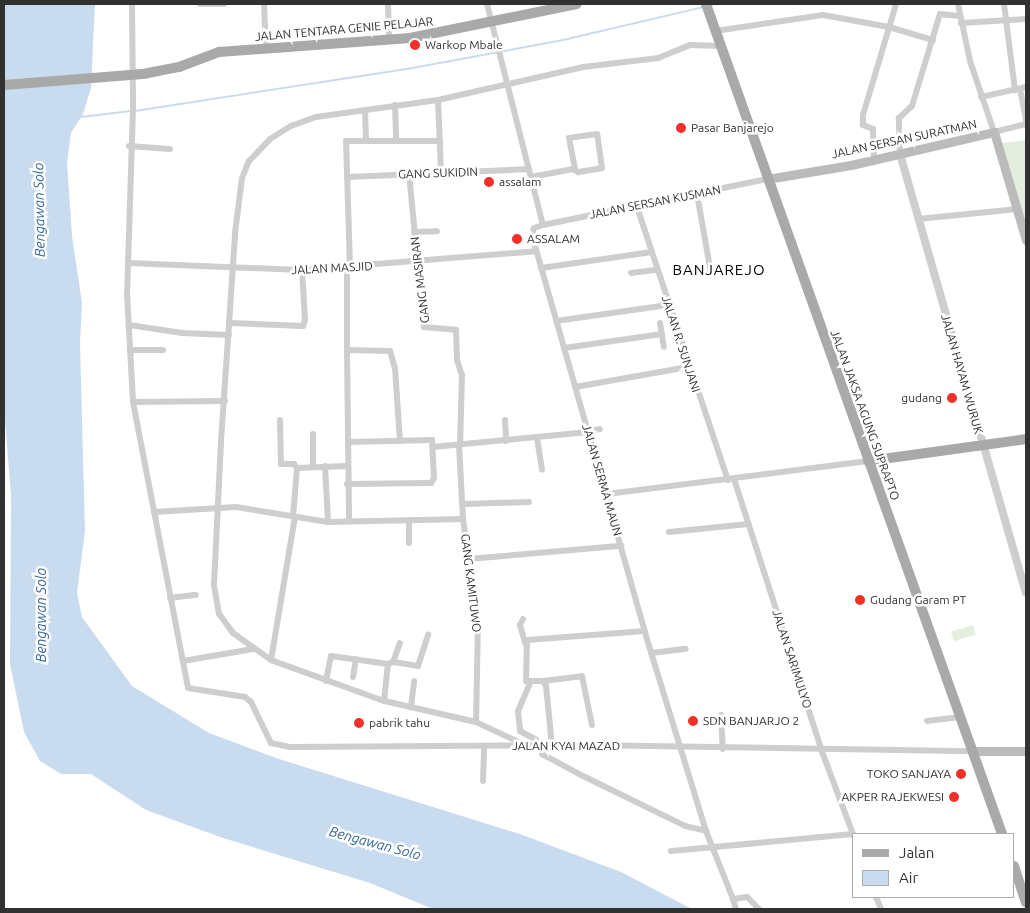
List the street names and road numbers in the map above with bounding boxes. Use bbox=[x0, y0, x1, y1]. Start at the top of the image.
street label: JALAN TENTARA GENIE PELAJAR bbox=[254, 14, 434, 44]
street label: JALAN SERSAN SURATMAN bbox=[830, 117, 978, 161]
street label: GANG SUKIDIN bbox=[398, 164, 478, 182]
street label: JALAN SERSAN KUSMAN bbox=[588, 182, 722, 222]
street label: GANG MASIRAN bbox=[408, 236, 432, 324]
street label: JALAN MASJID bbox=[291, 259, 373, 277]
street label: JALAN R. SUNJANI bbox=[659, 294, 703, 394]
street label: JALAN HAYAM WURUK bbox=[938, 312, 986, 436]
street label: JALAN JAKSA AGUNG SUPRAPTO bbox=[827, 328, 903, 502]
street label: JALAN SERMA MAUN bbox=[579, 422, 625, 538]
street label: GANG KAMITUWO bbox=[458, 533, 484, 633]
street label: JALAN SARIMULYO bbox=[769, 608, 815, 710]
street label: JALAN KYAI MAZAD bbox=[512, 739, 620, 753]

